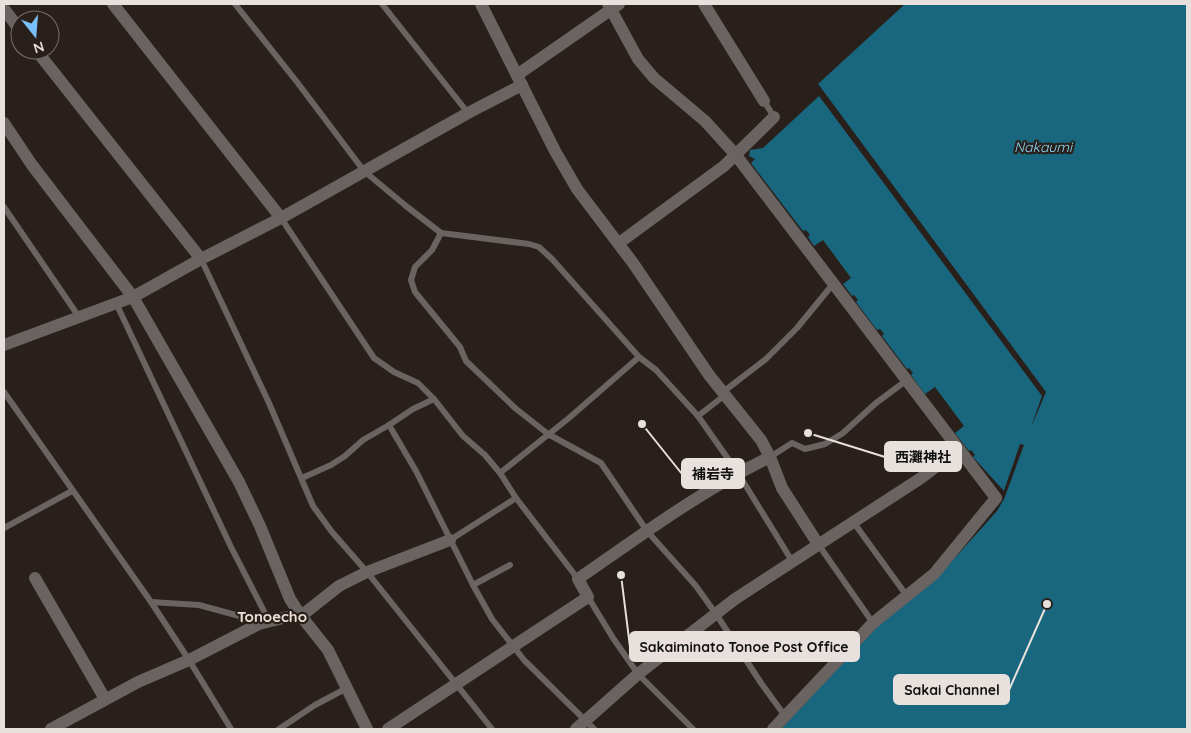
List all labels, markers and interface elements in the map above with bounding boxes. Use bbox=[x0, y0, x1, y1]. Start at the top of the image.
north arrow bbox=[10, 10, 60, 60]
text: N bbox=[31, 37, 46, 58]
water label: Nakaumi bbox=[1014, 138, 1074, 156]
callout: 西灘神社 bbox=[885, 442, 961, 471]
text: 西灘神社 bbox=[895, 448, 951, 466]
callout: 補岩寺 bbox=[682, 459, 744, 488]
text: 補岩寺 bbox=[692, 465, 734, 483]
district label: Tonoecho bbox=[237, 607, 307, 626]
callout: Sakaiminato Tonoe Post Office bbox=[630, 632, 859, 661]
text: Sakaiminato Tonoe Post Office bbox=[639, 638, 849, 656]
callout: Sakai Channel bbox=[894, 675, 1009, 704]
text: Sakai Channel bbox=[904, 681, 1000, 699]

